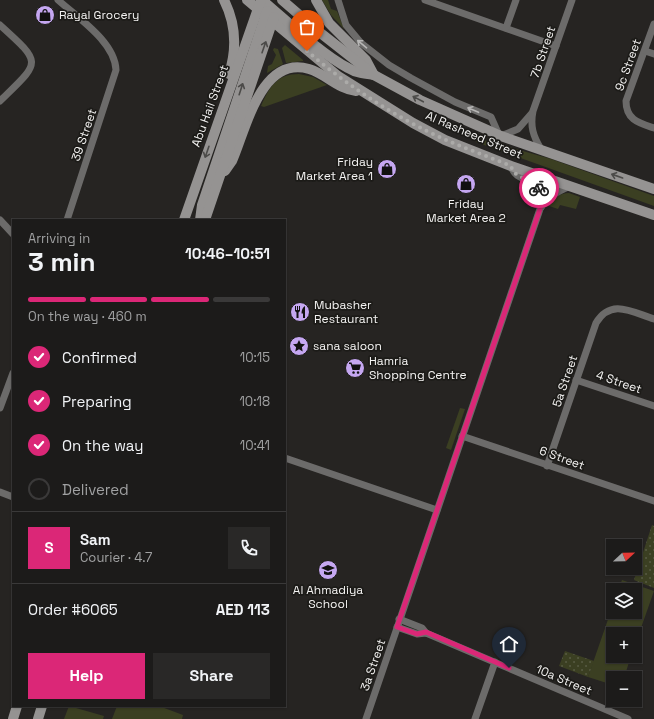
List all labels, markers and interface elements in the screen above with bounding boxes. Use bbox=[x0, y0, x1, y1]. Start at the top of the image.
shop icon: Rayal Grocery bbox=[34, 4, 56, 26]
place label: Rayal Grocery bbox=[59, 7, 139, 23]
pin bbox=[290, 10, 324, 51]
icon: bag bbox=[296, 16, 318, 38]
street label: 7b Street bbox=[527, 24, 559, 80]
street label: 9c Street bbox=[611, 37, 645, 93]
one-way arrow bbox=[356, 39, 367, 48]
one-way arrow bbox=[260, 42, 268, 54]
street label: Abu Hail Street bbox=[188, 63, 232, 149]
one-way arrow bbox=[237, 84, 245, 96]
one-way arrow bbox=[412, 95, 424, 103]
one-way arrow bbox=[468, 105, 480, 113]
street label: 39 Street bbox=[68, 107, 100, 163]
street label: Al Rasheed Street bbox=[423, 107, 525, 163]
one-way arrow bbox=[203, 146, 211, 158]
place label: Friday Market Area 1 bbox=[296, 154, 373, 184]
shop icon: Friday Market Area 1 bbox=[376, 158, 398, 180]
courier bbox=[519, 168, 559, 208]
one-way arrow bbox=[611, 172, 624, 179]
shop icon: Friday Market Area 2 bbox=[455, 173, 477, 195]
icon: bike bbox=[528, 177, 550, 199]
place label: Friday Market Area 2 bbox=[426, 196, 506, 226]
text: Arriving in bbox=[28, 230, 90, 247]
text: 10:46–10:51 bbox=[185, 244, 270, 263]
text: 3 min bbox=[28, 245, 96, 279]
place label: Mubasher Restaurant bbox=[314, 297, 378, 327]
restaurant icon: Mubasher Restaurant bbox=[289, 301, 311, 323]
text: On the way · 460 m bbox=[28, 308, 147, 325]
place icon: sana saloon bbox=[288, 335, 310, 357]
place label: sana saloon bbox=[313, 338, 382, 354]
icon: check bbox=[28, 346, 50, 368]
text: Confirmed bbox=[62, 348, 137, 367]
text: 10:15 bbox=[240, 349, 270, 366]
place label: Hamria Shopping Centre bbox=[369, 353, 467, 383]
street label: 5a Street bbox=[549, 353, 581, 409]
supermarket icon: Hamria Shopping Centre bbox=[344, 357, 366, 379]
street label: 4 Street bbox=[594, 367, 644, 397]
icon: check bbox=[28, 390, 50, 412]
text: Preparing bbox=[62, 392, 132, 411]
text: 10:18 bbox=[239, 393, 270, 410]
icon: check bbox=[28, 434, 50, 456]
text: On the way bbox=[62, 436, 143, 455]
text: 10:41 bbox=[240, 437, 270, 454]
street label: 6 Street bbox=[537, 442, 587, 474]
text: Delivered bbox=[62, 480, 129, 499]
button: phone bbox=[228, 527, 270, 569]
text: Sam bbox=[80, 530, 111, 549]
text: S bbox=[44, 538, 54, 557]
north arrow bbox=[606, 539, 642, 575]
map controls bbox=[606, 539, 642, 707]
text: Courier · 4.7 bbox=[80, 549, 152, 566]
school or university icon: Al Ahmadiya School bbox=[317, 559, 339, 581]
place label: Al Ahmadiya School bbox=[293, 582, 363, 612]
button: layers bbox=[606, 583, 642, 619]
text: Order #6065 bbox=[28, 600, 118, 619]
text: AED 113 bbox=[216, 600, 270, 619]
pin bbox=[492, 627, 526, 668]
button: + bbox=[606, 627, 642, 663]
icon: home bbox=[498, 633, 520, 655]
street label: 3a Street bbox=[357, 637, 389, 693]
button: Help bbox=[28, 653, 145, 699]
button: Share bbox=[153, 653, 270, 699]
street label: 10a Street bbox=[534, 661, 594, 699]
button: − bbox=[606, 671, 642, 707]

